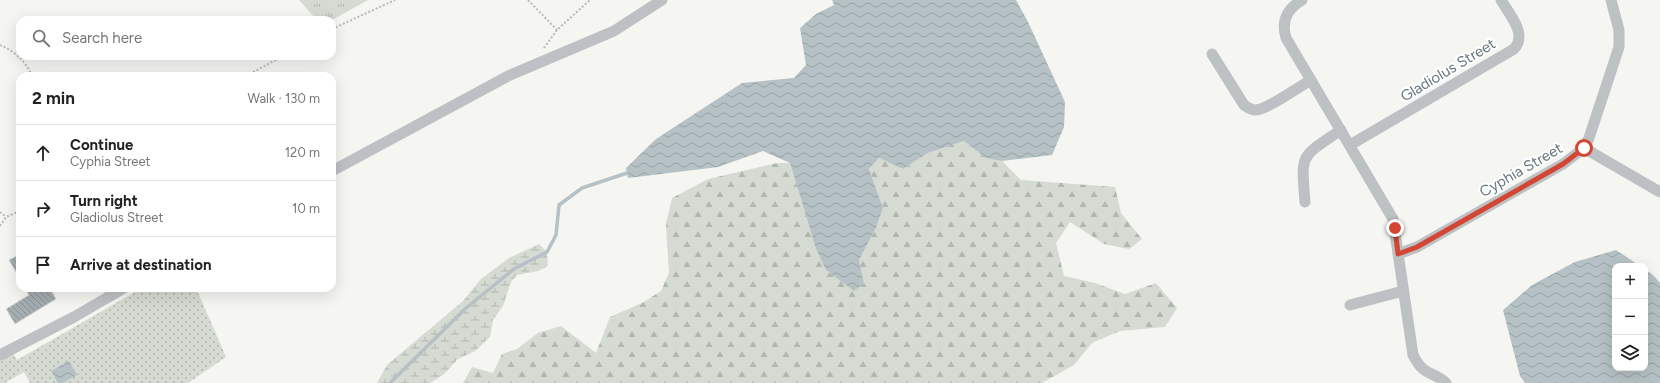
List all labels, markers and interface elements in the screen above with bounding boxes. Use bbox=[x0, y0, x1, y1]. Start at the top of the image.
search box bbox=[16, 16, 336, 60]
icon: search bbox=[30, 27, 52, 49]
text: Search here bbox=[62, 29, 142, 47]
street label: Gladiolus Street bbox=[1397, 34, 1499, 105]
text: 2 min bbox=[32, 88, 75, 108]
text: Walk · 130 m bbox=[247, 91, 320, 106]
text: Continue bbox=[70, 136, 133, 154]
street label: Cyphia Street bbox=[1476, 139, 1566, 201]
route start bbox=[1575, 139, 1593, 157]
icon: ahead bbox=[32, 142, 54, 164]
text: 120 m bbox=[285, 145, 320, 160]
text: Cyphia Street bbox=[70, 154, 150, 169]
text: Turn right bbox=[70, 192, 138, 210]
icon: right bbox=[32, 198, 54, 220]
text: 10 m bbox=[292, 201, 320, 216]
text: Gladiolus Street bbox=[70, 210, 163, 225]
route end bbox=[1386, 219, 1404, 237]
icon: arrive bbox=[32, 254, 54, 276]
text: Arrive at destination bbox=[70, 256, 211, 274]
map controls bbox=[1612, 263, 1648, 371]
button: + bbox=[1612, 263, 1648, 299]
button: − bbox=[1612, 299, 1648, 335]
button: layers bbox=[1612, 335, 1648, 371]

